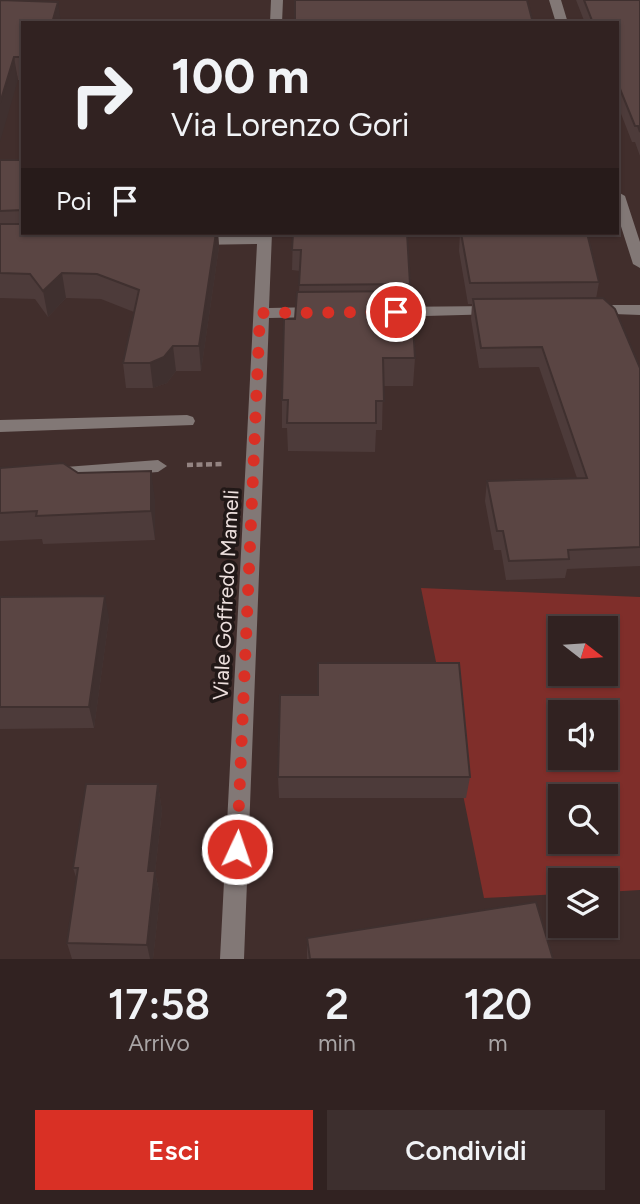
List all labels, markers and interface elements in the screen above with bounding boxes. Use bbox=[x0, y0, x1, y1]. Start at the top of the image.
text: 100 m bbox=[171, 46, 310, 105]
icon: right bbox=[56, 49, 147, 140]
text: Via Lorenzo Gori bbox=[171, 106, 409, 144]
icon: arrive bbox=[106, 182, 144, 220]
text: Poi bbox=[56, 185, 92, 217]
pin bbox=[366, 282, 426, 342]
icon: arrive bbox=[377, 293, 415, 331]
street label: Viale Goffredo Mameli bbox=[208, 489, 243, 701]
north arrow bbox=[548, 616, 618, 686]
map controls bbox=[548, 616, 618, 938]
button: sound bbox=[548, 700, 618, 770]
button: search bbox=[548, 784, 618, 854]
position arrow bbox=[200, 812, 274, 886]
button: layers bbox=[548, 868, 618, 938]
text: 17:58 bbox=[108, 979, 210, 1030]
text: 2 bbox=[325, 979, 349, 1030]
text: 120 bbox=[464, 979, 532, 1030]
text: Arrivo bbox=[128, 1029, 190, 1057]
text: min bbox=[318, 1029, 356, 1057]
text: m bbox=[488, 1029, 508, 1057]
button: Esci bbox=[35, 1110, 313, 1190]
button: Condividi bbox=[327, 1110, 605, 1190]

